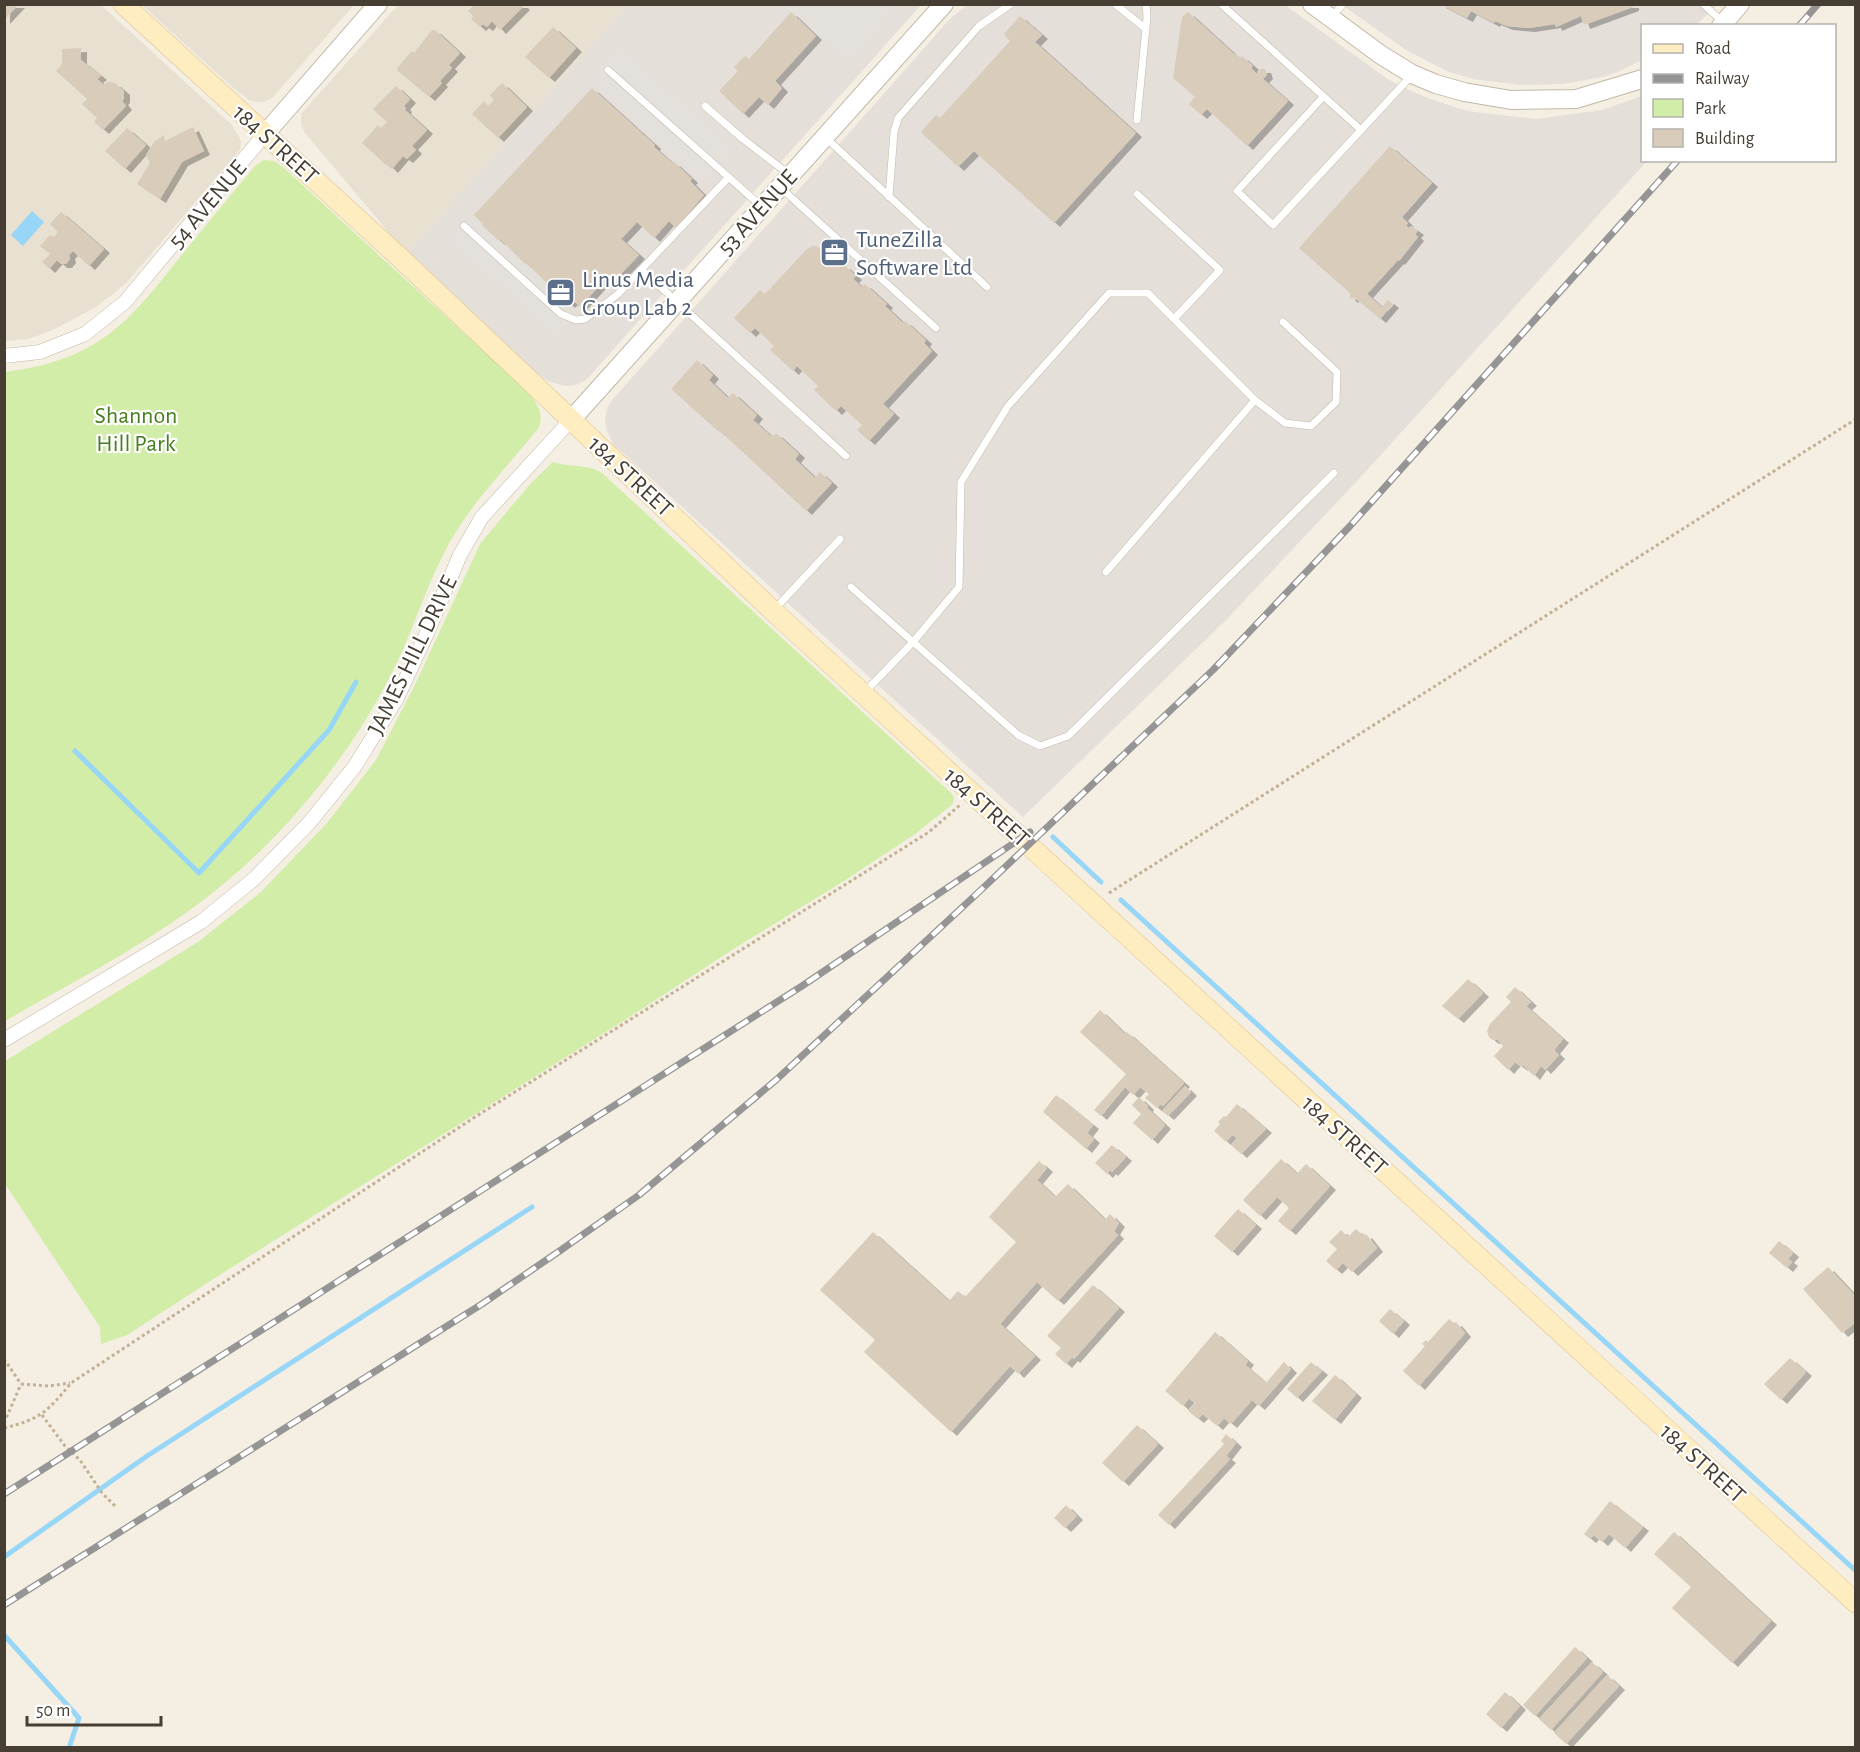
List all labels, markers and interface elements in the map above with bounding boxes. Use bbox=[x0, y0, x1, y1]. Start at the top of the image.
legend bbox=[1641, 24, 1836, 162]
text: Road bbox=[1695, 40, 1731, 58]
text: Railway bbox=[1695, 70, 1750, 88]
street label: 184 STREET bbox=[228, 100, 323, 189]
text: Park bbox=[1695, 100, 1727, 118]
text: Building bbox=[1695, 130, 1755, 148]
street label: 54 AVENUE bbox=[164, 156, 252, 253]
street label: 53 AVENUE bbox=[714, 165, 802, 260]
place label: TuneZilla Software Ltd bbox=[856, 228, 972, 280]
office icon: TuneZilla Software Ltd bbox=[819, 237, 851, 269]
place label: Linus Media Group Lab 2 bbox=[582, 268, 694, 320]
office icon: Linus Media Group Lab 2 bbox=[545, 277, 577, 309]
park label: Shannon Hill Park bbox=[95, 404, 177, 456]
street label: 184 STREET bbox=[583, 432, 677, 522]
street label: JAMES HILL DRIVE bbox=[364, 572, 462, 739]
street label: 184 STREET bbox=[939, 763, 1034, 852]
street label: 184 STREET bbox=[1297, 1091, 1392, 1180]
street label: 184 STREET bbox=[1655, 1419, 1750, 1508]
scale bar bbox=[27, 1689, 160, 1727]
text: 50 m bbox=[36, 1702, 70, 1720]

